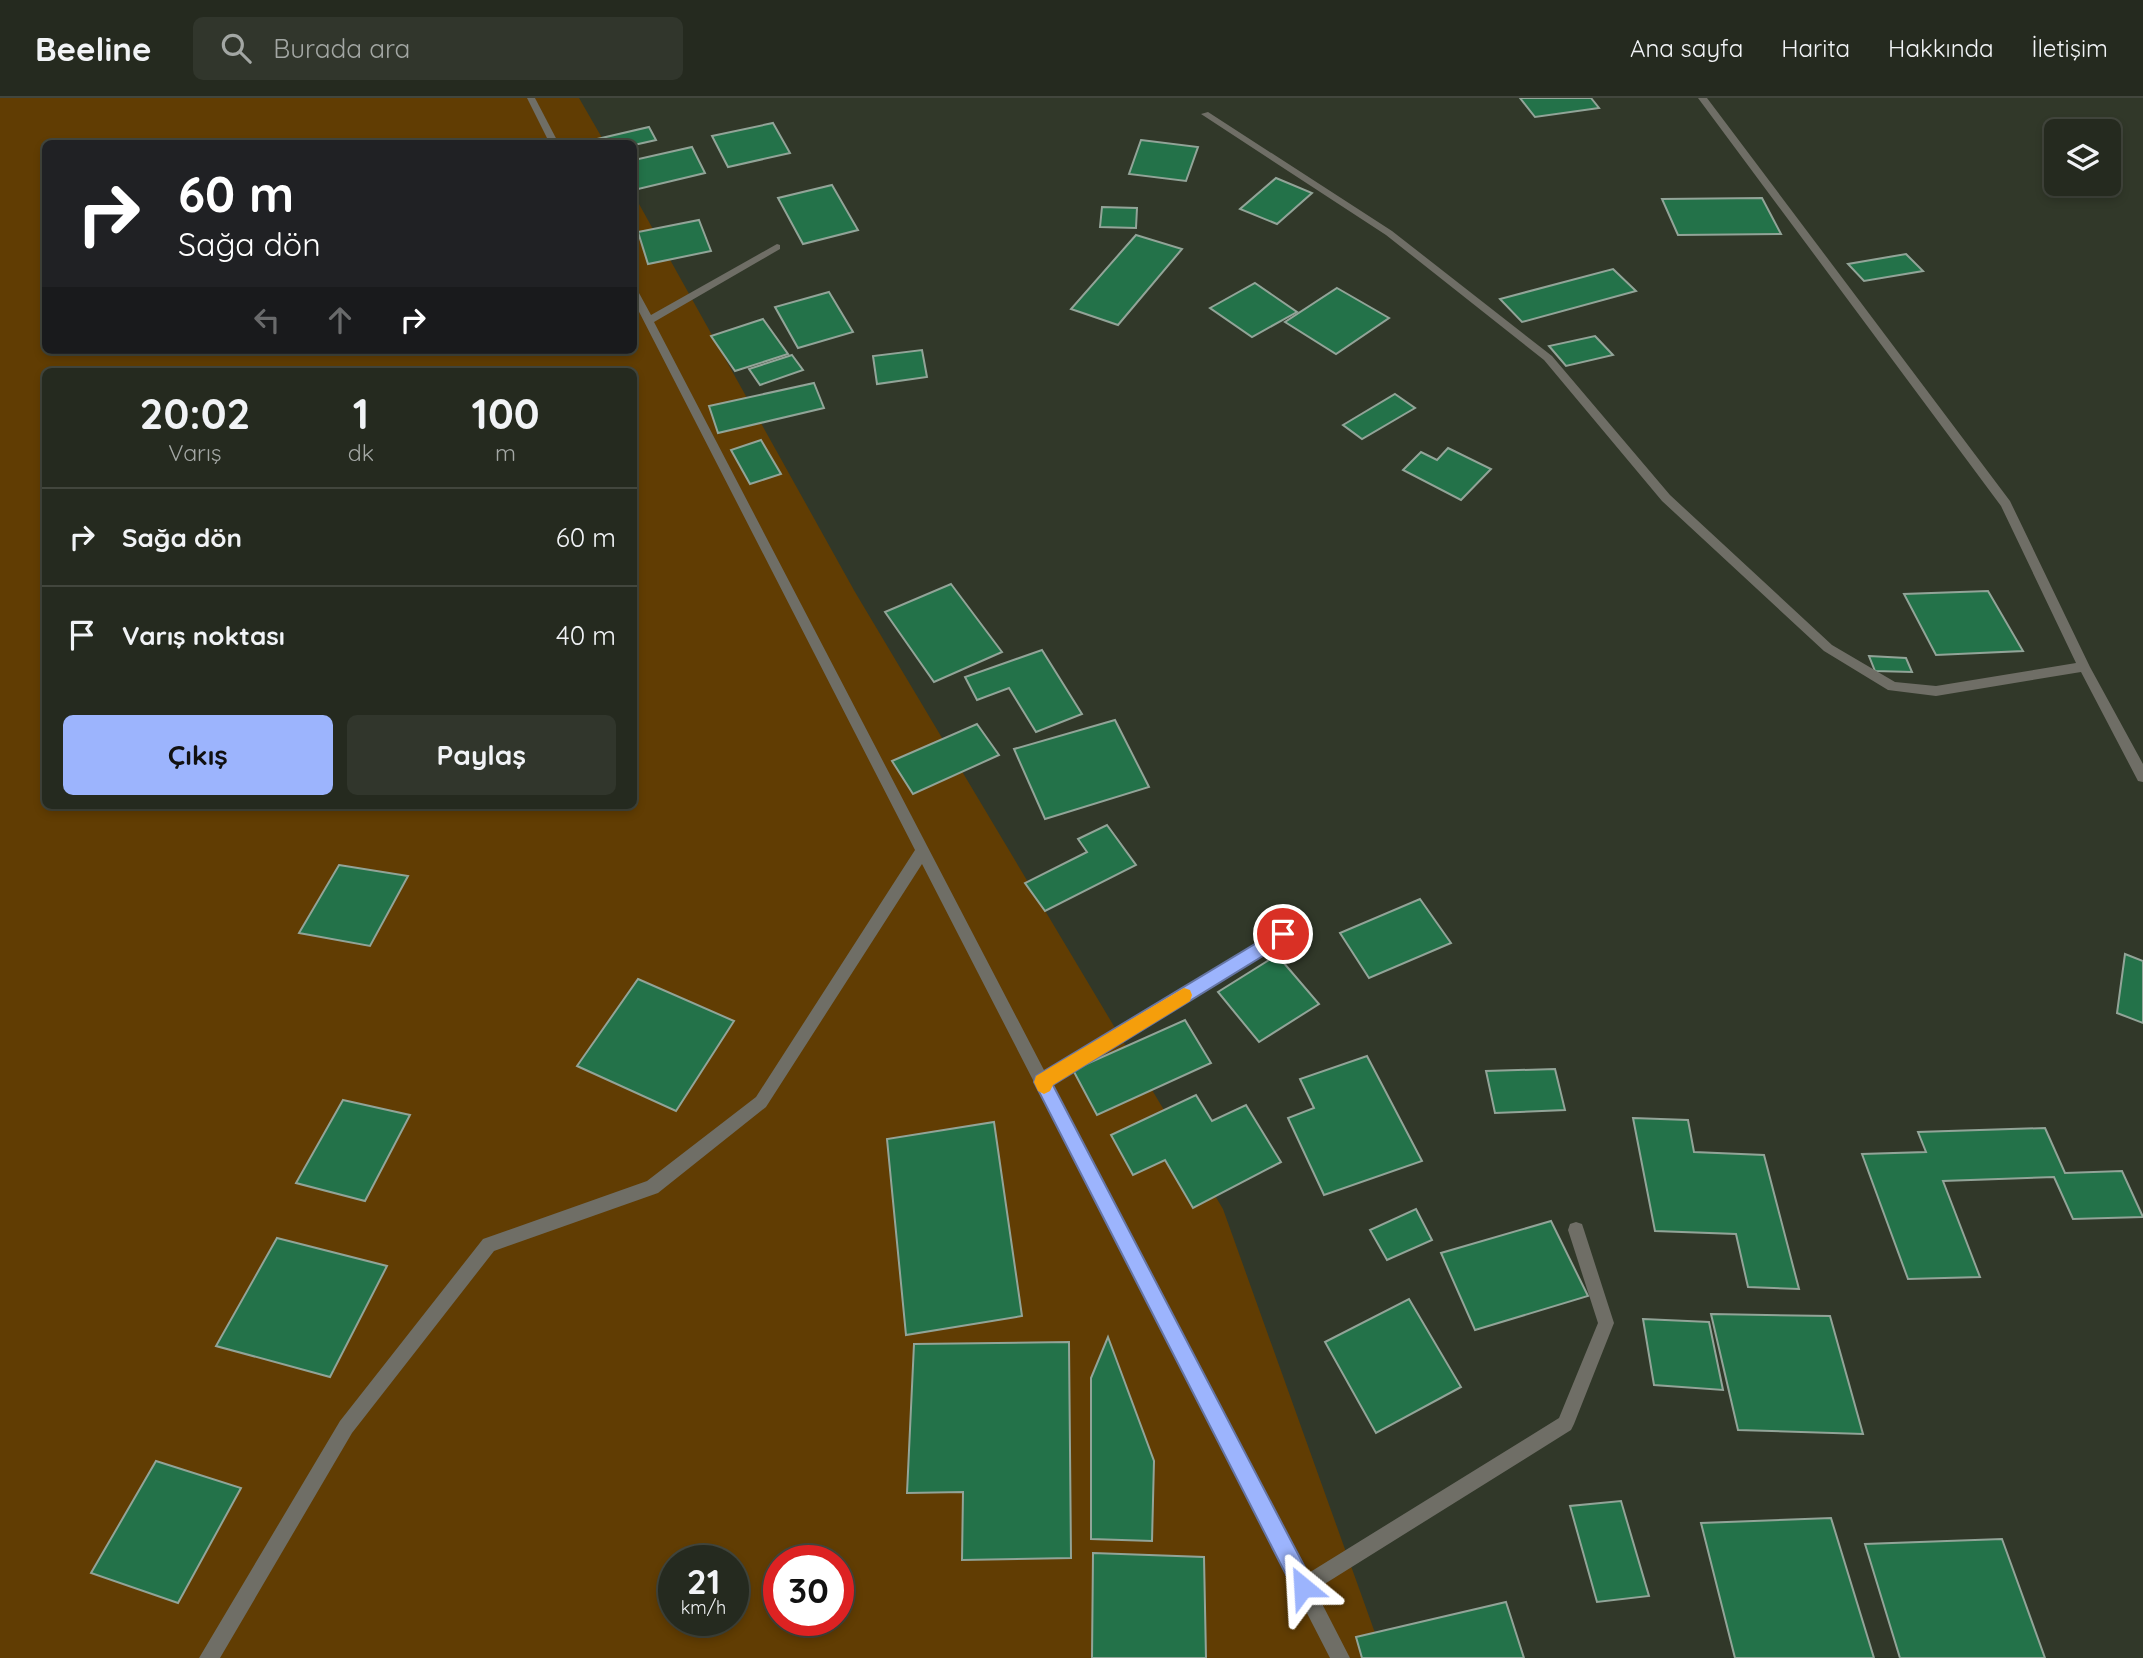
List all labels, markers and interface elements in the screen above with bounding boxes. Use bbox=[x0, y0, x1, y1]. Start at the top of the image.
search box bbox=[193, 17, 683, 80]
text: Beeline bbox=[35, 28, 151, 69]
icon: search bbox=[217, 29, 255, 67]
text: Burada ara bbox=[273, 32, 410, 65]
text: Ana sayfa bbox=[1630, 33, 1743, 63]
text: Harita bbox=[1781, 33, 1850, 63]
text: Hakkında bbox=[1888, 33, 1994, 63]
text: İletişim bbox=[2032, 33, 2108, 63]
map controls bbox=[2044, 119, 2121, 196]
button: layers bbox=[2044, 119, 2121, 196]
text: 60 m bbox=[178, 163, 294, 224]
icon: right bbox=[63, 168, 154, 259]
text: Sağa dön bbox=[178, 224, 321, 264]
icon: left bbox=[248, 301, 286, 339]
icon: ahead bbox=[321, 301, 359, 339]
icon: right bbox=[394, 301, 432, 339]
text: 20:02 bbox=[139, 387, 250, 440]
text: 1 bbox=[353, 387, 369, 440]
text: 100 bbox=[472, 387, 539, 440]
text: Varış bbox=[168, 438, 222, 467]
text: dk bbox=[348, 438, 374, 467]
text: m bbox=[495, 438, 516, 467]
icon: right bbox=[63, 518, 101, 556]
text: Sağa dön bbox=[122, 521, 242, 554]
text: 60 m bbox=[556, 521, 616, 554]
icon: arrive bbox=[63, 616, 101, 654]
text: Varış noktası bbox=[122, 619, 285, 652]
text: 40 m bbox=[556, 619, 616, 652]
button: Çıkış bbox=[63, 715, 333, 795]
button: Paylaş bbox=[347, 715, 616, 795]
pin bbox=[1253, 904, 1313, 964]
icon: arrive bbox=[1264, 915, 1302, 953]
speed limit sign: 30 bbox=[763, 1545, 854, 1636]
position arrow bbox=[1266, 1550, 1340, 1624]
text: 21 bbox=[687, 1559, 720, 1603]
text: km/h bbox=[681, 1596, 726, 1619]

